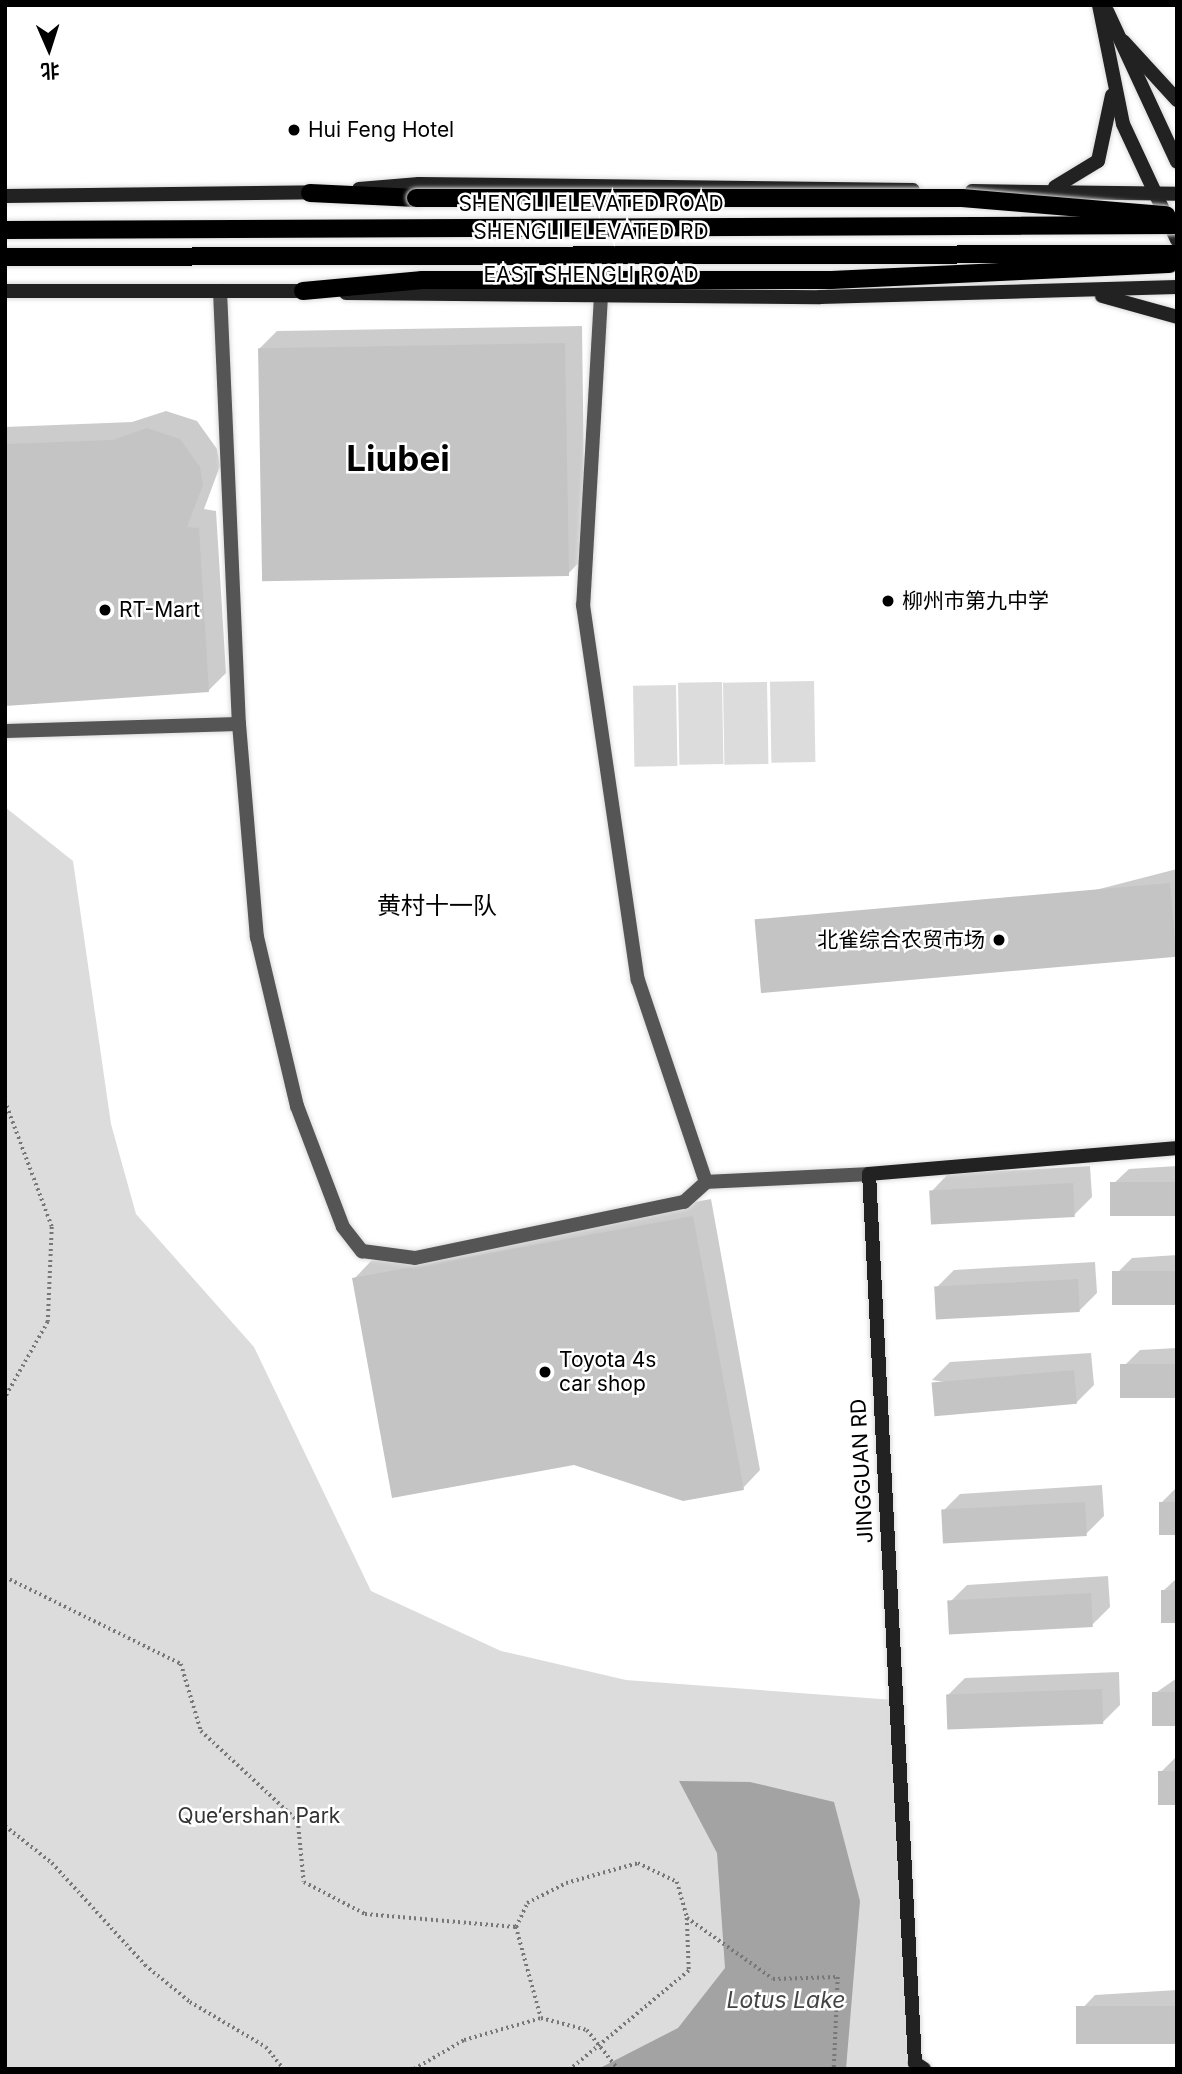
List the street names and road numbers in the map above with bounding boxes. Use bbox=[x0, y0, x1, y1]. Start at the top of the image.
street label: SHENGLI ELEVATED ROAD bbox=[458, 191, 724, 217]
street label: SHENGLI ELEVATED RD bbox=[473, 219, 709, 245]
street label: EAST SHENGLI ROAD bbox=[483, 262, 699, 288]
street label: JINGGUAN RD bbox=[846, 1398, 878, 1544]

